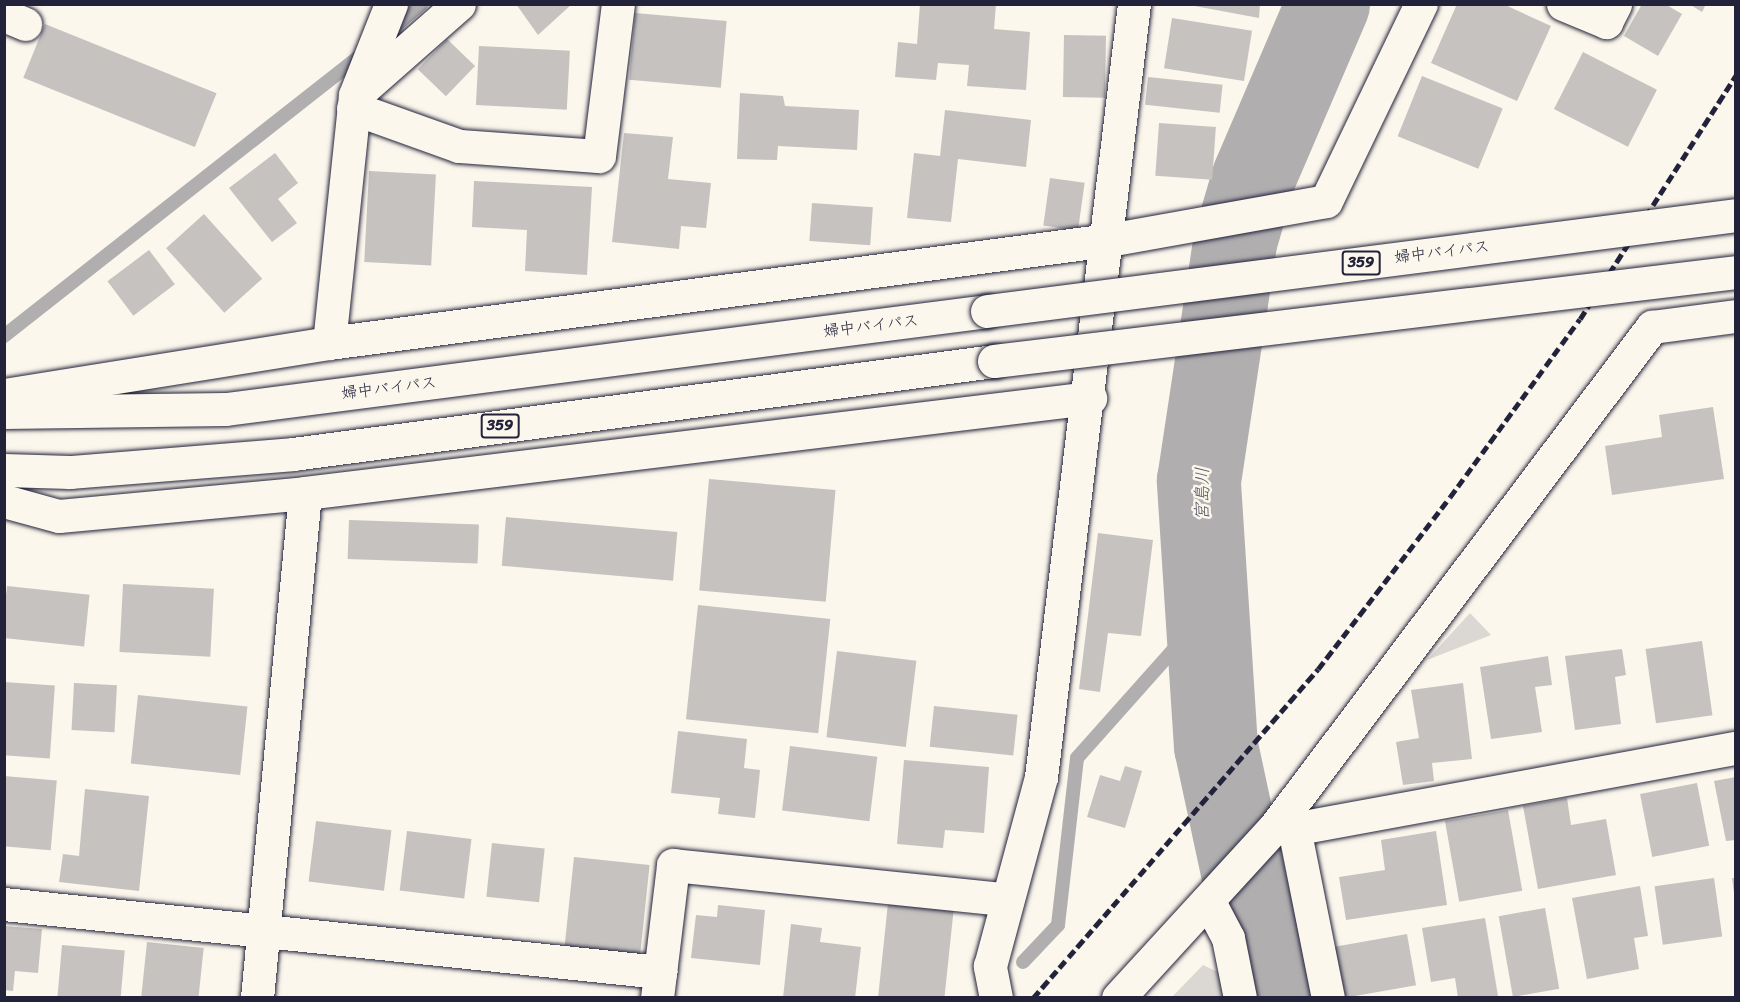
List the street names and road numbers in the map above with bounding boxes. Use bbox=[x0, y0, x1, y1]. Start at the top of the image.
street label: 婦中バイパス bbox=[1393, 237, 1491, 267]
road number: 359 bbox=[1342, 251, 1380, 275]
street label: 婦中バイパス bbox=[822, 311, 920, 341]
street label: 婦中バイパス bbox=[340, 373, 438, 403]
road number: 359 bbox=[480, 414, 520, 438]

